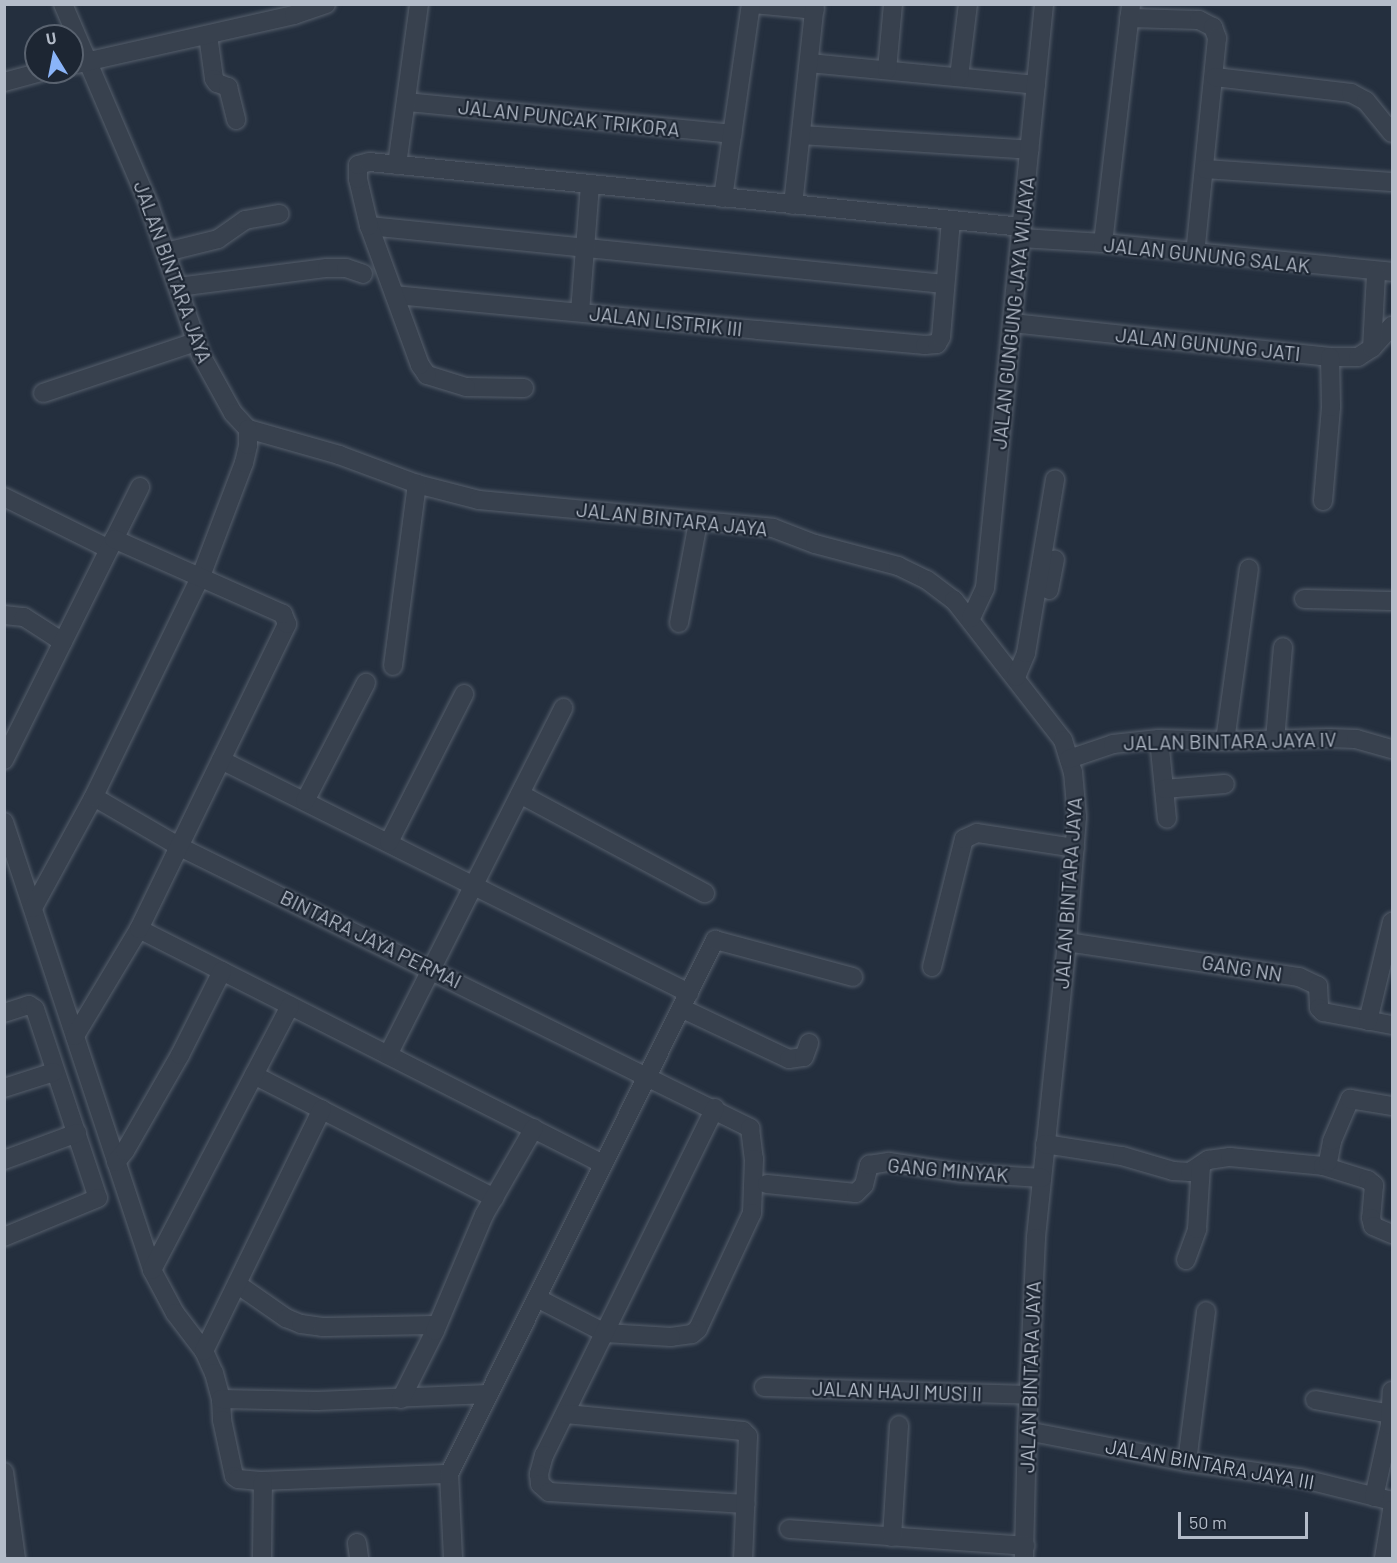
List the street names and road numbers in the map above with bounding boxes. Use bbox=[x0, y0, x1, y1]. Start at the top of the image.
street label: JALAN PUNCAK TRIKORA bbox=[457, 94, 681, 142]
street label: JALAN GUNGUNG JAYA WIJAYA bbox=[987, 176, 1039, 450]
street label: JALAN BINTARA JAYA bbox=[129, 178, 217, 366]
street label: JALAN GUNUNG SALAK bbox=[1103, 232, 1311, 278]
street label: JALAN LISTRIK III bbox=[588, 301, 744, 341]
street label: JALAN GUNUNG JATI bbox=[1114, 322, 1302, 366]
street label: JALAN BINTARA JAYA bbox=[575, 497, 769, 541]
street label: JALAN BINTARA JAYA IV bbox=[1123, 727, 1337, 755]
street label: JALAN BINTARA JAYA bbox=[1049, 796, 1087, 990]
street label: BINTARA JAYA PERMAI bbox=[277, 885, 465, 993]
street label: GANG NN bbox=[1200, 950, 1284, 986]
street label: GANG MINYAK bbox=[887, 1153, 1009, 1187]
street label: JALAN BINTARA JAYA bbox=[1015, 1281, 1045, 1473]
street label: JALAN HAJI MUSI II bbox=[811, 1376, 983, 1406]
street label: JALAN BINTARA JAYA III bbox=[1104, 1434, 1316, 1494]

